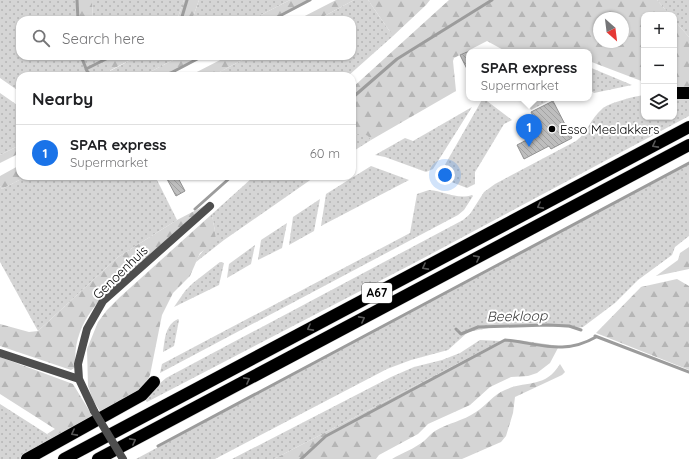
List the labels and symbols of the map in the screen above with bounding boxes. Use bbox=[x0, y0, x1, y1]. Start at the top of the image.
north arrow bbox=[593, 12, 629, 48]
pin: 1 bbox=[516, 114, 542, 147]
place label: Esso Meelakkers bbox=[560, 121, 659, 137]
marker: Esso Meelakkers bbox=[547, 124, 557, 134]
one-way arrow bbox=[651, 141, 659, 148]
your location bbox=[435, 165, 455, 185]
one-way arrow bbox=[537, 202, 544, 209]
street label: Genoenhuis bbox=[89, 242, 151, 302]
one-way arrow bbox=[473, 255, 480, 262]
one-way arrow bbox=[422, 263, 429, 270]
road number: A67 bbox=[362, 283, 392, 303]
water label: Beekloop bbox=[486, 306, 548, 326]
one-way arrow bbox=[358, 316, 365, 323]
one-way arrow bbox=[307, 324, 314, 331]
one-way arrow bbox=[243, 377, 250, 384]
one-way arrow bbox=[70, 428, 78, 435]
one-way arrow bbox=[128, 438, 136, 445]

